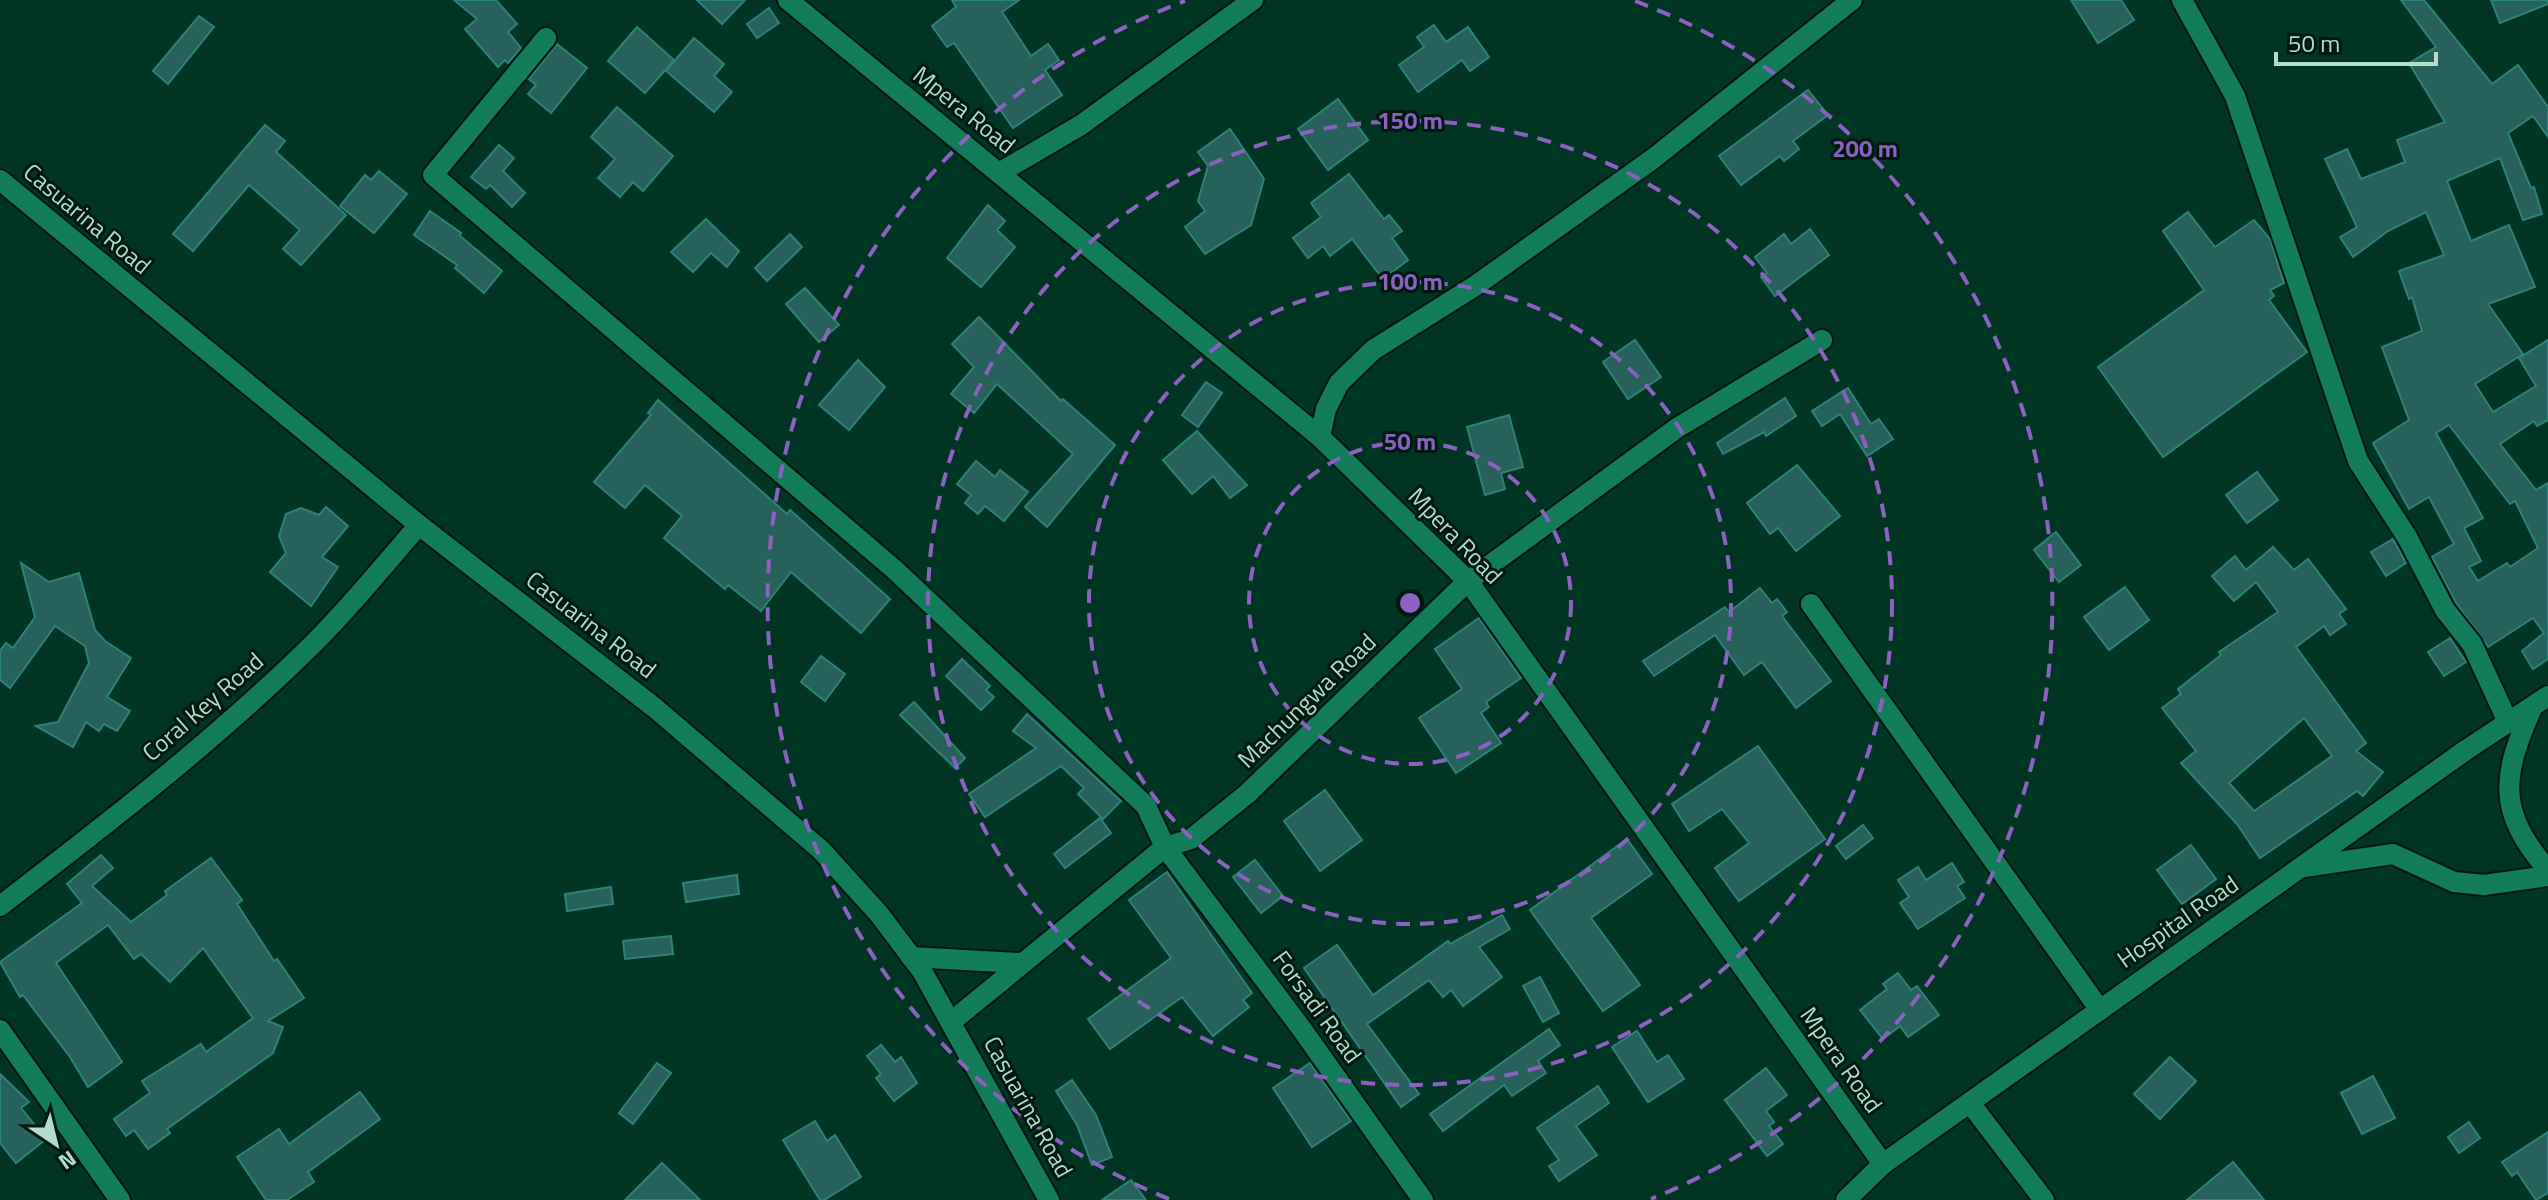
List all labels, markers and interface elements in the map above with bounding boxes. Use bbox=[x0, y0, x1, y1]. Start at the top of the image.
scale bar bbox=[2276, 16, 2436, 66]
text: 50 m bbox=[2288, 25, 2340, 61]
street label: Mpera Road bbox=[906, 57, 1024, 162]
text: 150 m bbox=[1377, 102, 1443, 138]
text: 200 m bbox=[1832, 130, 1898, 166]
street label: Casuarina Road bbox=[16, 154, 159, 282]
text: 100 m bbox=[1377, 263, 1443, 299]
text: 50 m bbox=[1384, 423, 1436, 459]
street label: Mpera Road bbox=[1400, 479, 1511, 592]
street label: Casuarina Road bbox=[519, 562, 664, 687]
centre of rings bbox=[1396, 589, 1424, 617]
street label: Machungwa Road bbox=[1229, 624, 1384, 776]
street label: Coral Key Road bbox=[134, 643, 271, 769]
street label: Hospital Road bbox=[2109, 866, 2246, 976]
street label: Forsadi Road bbox=[1265, 943, 1371, 1070]
street label: Mpera Road bbox=[1792, 999, 1892, 1120]
street label: Casuarina Road bbox=[975, 1029, 1083, 1184]
north arrow bbox=[16, 1104, 96, 1184]
text: N bbox=[51, 1142, 83, 1179]

